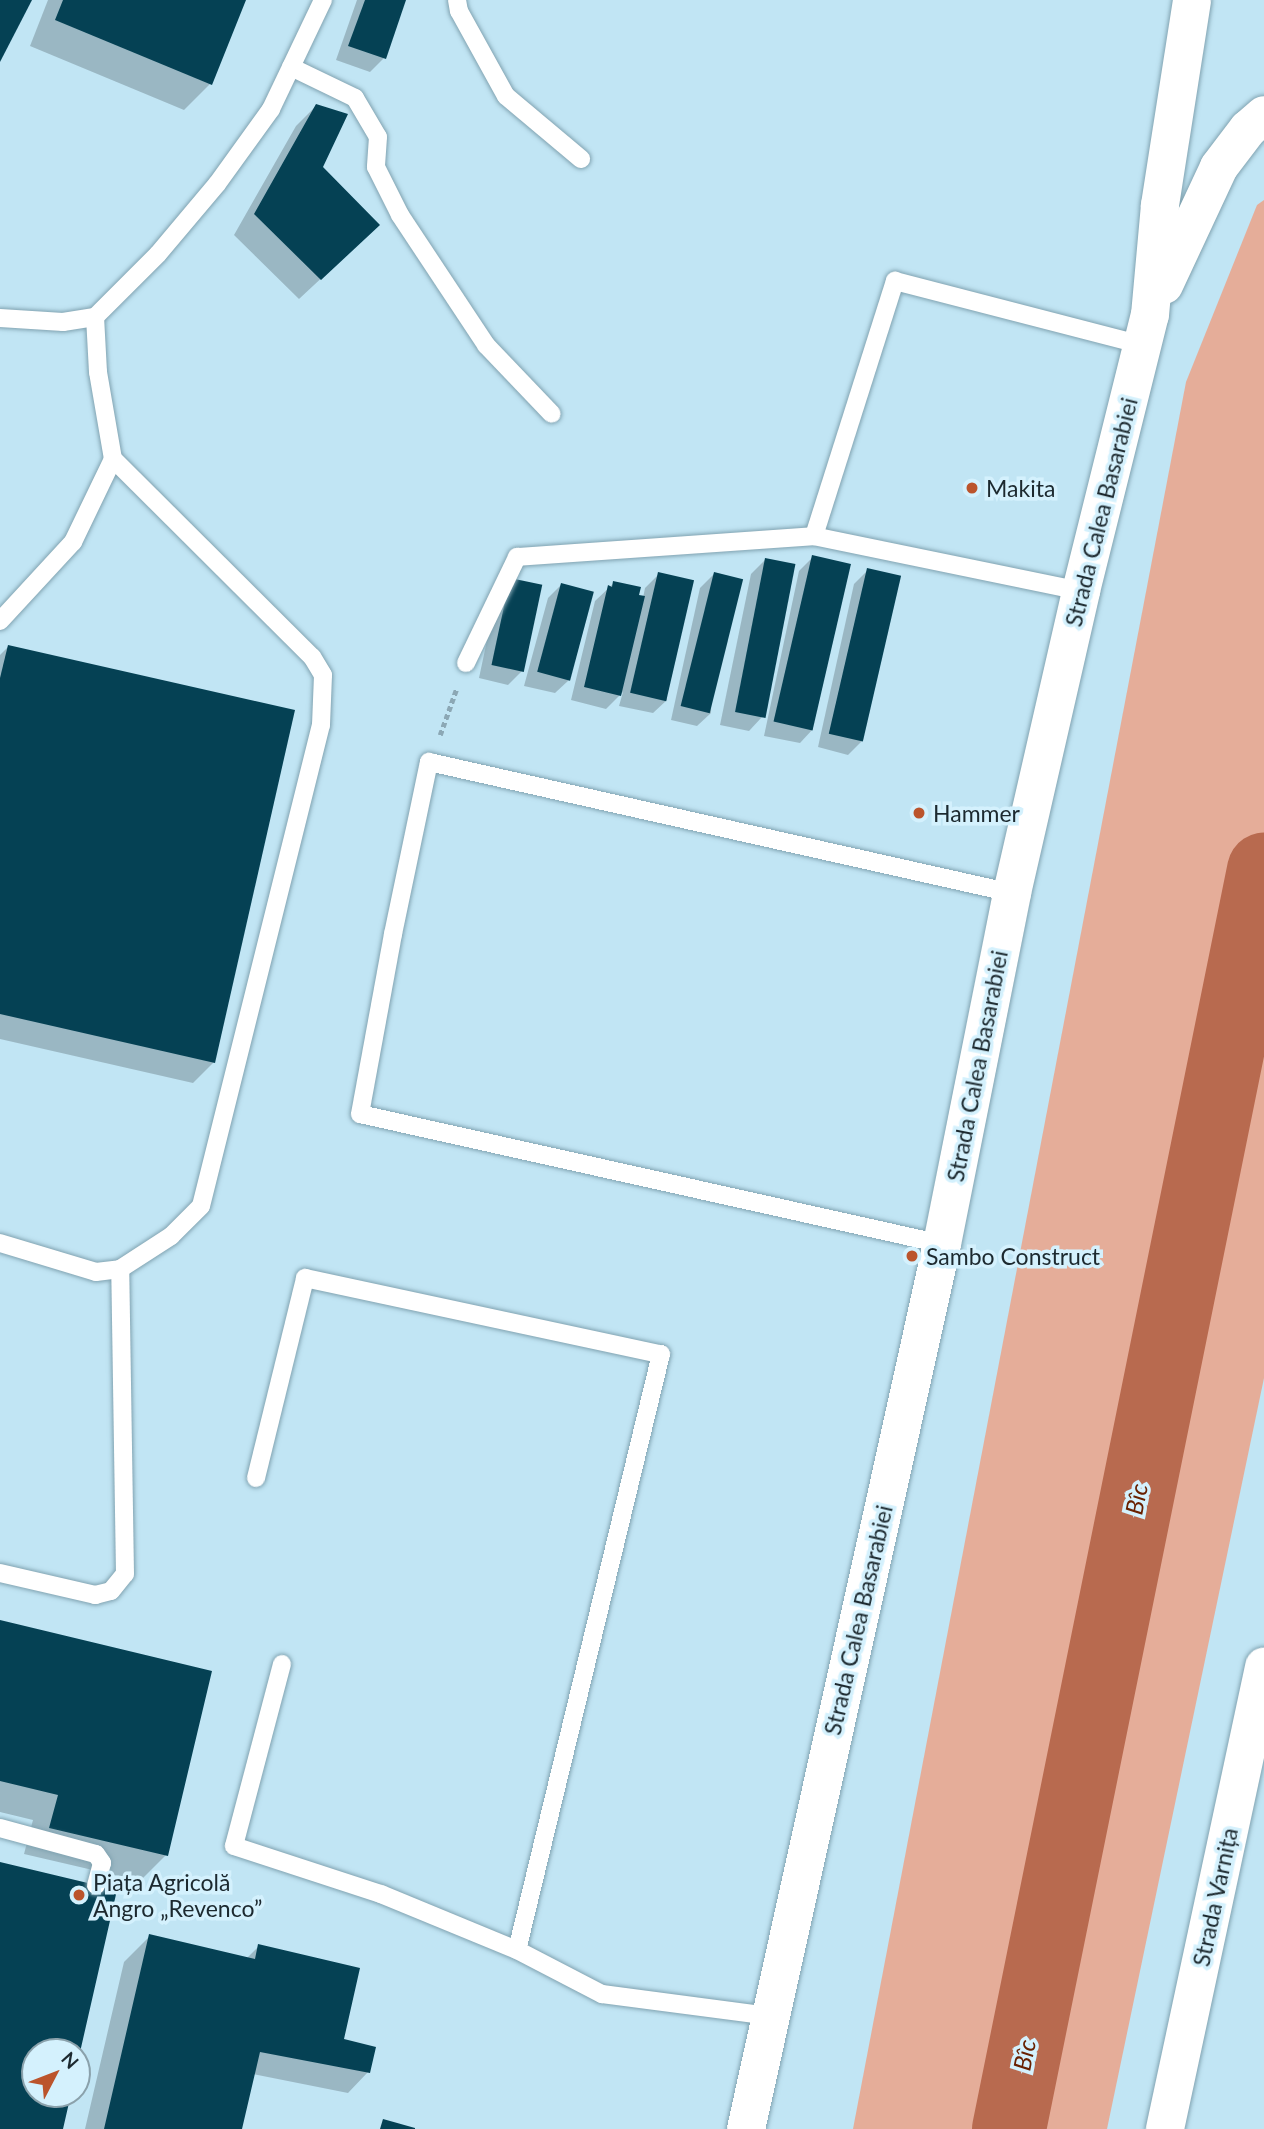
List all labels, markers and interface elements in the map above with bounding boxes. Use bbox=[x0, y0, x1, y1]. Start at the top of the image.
street label: Strada Calea Basarabiei bbox=[1059, 395, 1143, 629]
place label: Makita bbox=[986, 474, 1055, 502]
marker: Makita bbox=[964, 480, 980, 496]
place label: Hammer bbox=[933, 799, 1020, 827]
marker: Hammer bbox=[911, 805, 927, 821]
street label: Strada Calea Basarabiei bbox=[941, 948, 1013, 1184]
place label: Sambo Construct bbox=[926, 1242, 1100, 1270]
marker: Sambo Construct bbox=[904, 1248, 920, 1264]
water label: Bîc bbox=[1119, 1481, 1153, 1517]
street label: Strada Calea Basarabiei bbox=[818, 1502, 898, 1738]
street label: Strada Varnița bbox=[1187, 1825, 1243, 1969]
place label: Piața Agricolă Angro „Revenco” bbox=[93, 1868, 262, 1922]
marker: Piața Agricolă Angro „Revenco” bbox=[71, 1887, 87, 1903]
water label: Bîc bbox=[1007, 2037, 1041, 2073]
north arrow bbox=[21, 2038, 91, 2108]
text: N bbox=[57, 2047, 84, 2073]

